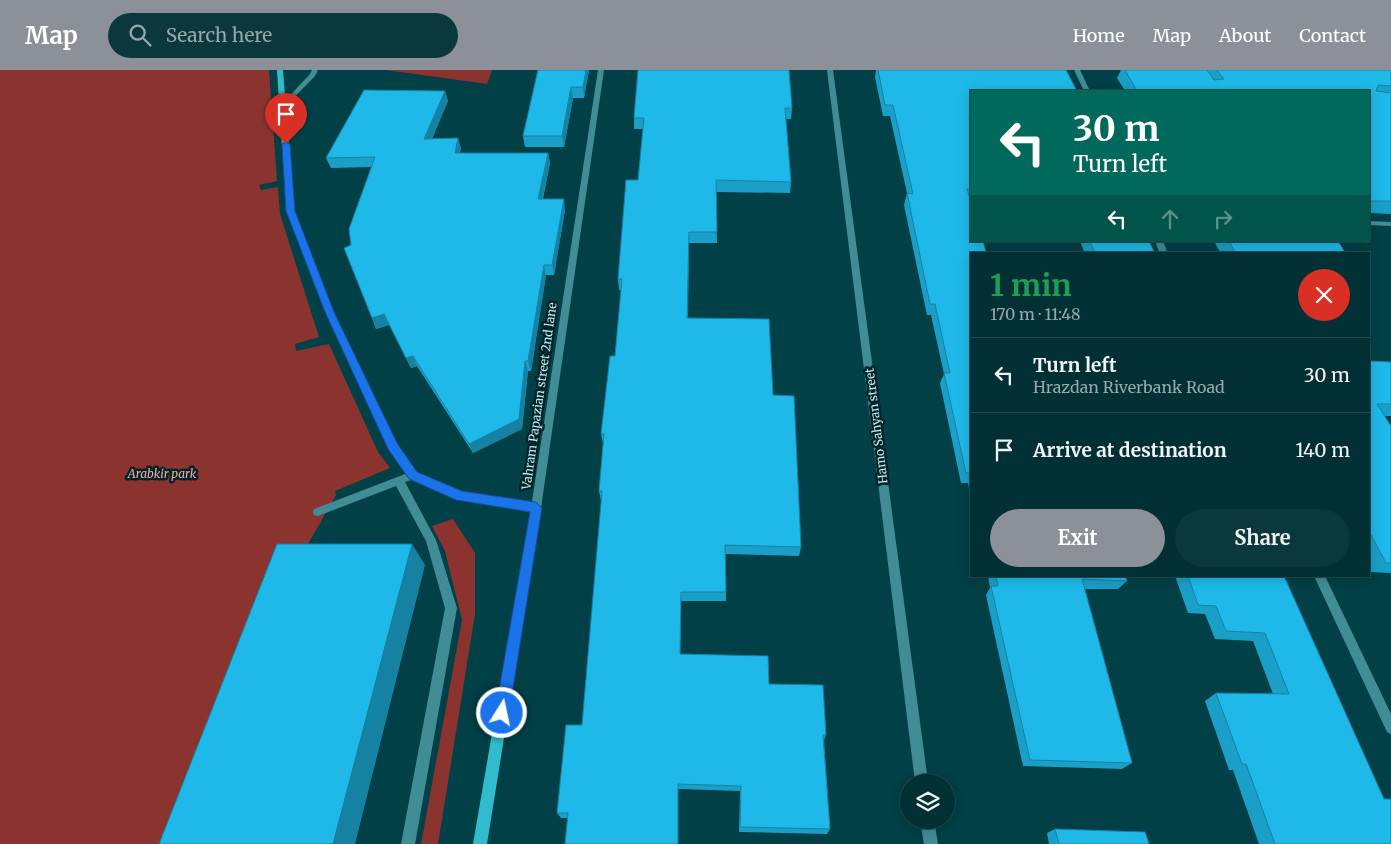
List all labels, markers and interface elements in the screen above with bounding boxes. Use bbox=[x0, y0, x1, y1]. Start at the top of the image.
search box bbox=[108, 13, 458, 58]
text: Map bbox=[25, 20, 78, 51]
icon: search bbox=[126, 21, 154, 49]
text: Search here bbox=[166, 23, 272, 47]
text: Home bbox=[1073, 24, 1125, 47]
text: Map bbox=[1153, 24, 1191, 47]
text: About bbox=[1219, 24, 1271, 47]
text: Contact bbox=[1299, 24, 1366, 47]
pin bbox=[265, 93, 307, 144]
icon: arrive bbox=[272, 100, 300, 128]
text: 30 m bbox=[1073, 107, 1159, 151]
icon: left bbox=[990, 110, 1055, 175]
text: Turn left bbox=[1073, 150, 1167, 178]
icon: left bbox=[1103, 205, 1131, 233]
icon: ahead bbox=[1156, 205, 1184, 233]
icon: right bbox=[1209, 205, 1237, 233]
text: 1 min bbox=[990, 266, 1072, 304]
button: close bbox=[1298, 269, 1350, 321]
street label: Vahram Papazian street 2nd lane bbox=[518, 301, 560, 492]
text: 170 m · 11:48 bbox=[990, 304, 1081, 324]
text: Turn left bbox=[1033, 353, 1117, 377]
icon: left bbox=[990, 361, 1018, 389]
text: 30 m bbox=[1304, 363, 1350, 387]
street label: Hamo Sahyan street bbox=[861, 367, 891, 485]
text: Hrazdan Riverbank Road bbox=[1033, 377, 1225, 397]
icon: arrive bbox=[990, 436, 1018, 464]
text: Arrive at destination bbox=[1033, 438, 1227, 462]
text: 140 m bbox=[1295, 438, 1350, 462]
park label: Arabkir park bbox=[127, 466, 197, 481]
button: Exit bbox=[990, 509, 1165, 567]
button: Share bbox=[1175, 509, 1350, 567]
position arrow bbox=[475, 686, 527, 738]
map controls bbox=[900, 774, 955, 829]
button: layers bbox=[900, 774, 955, 829]

